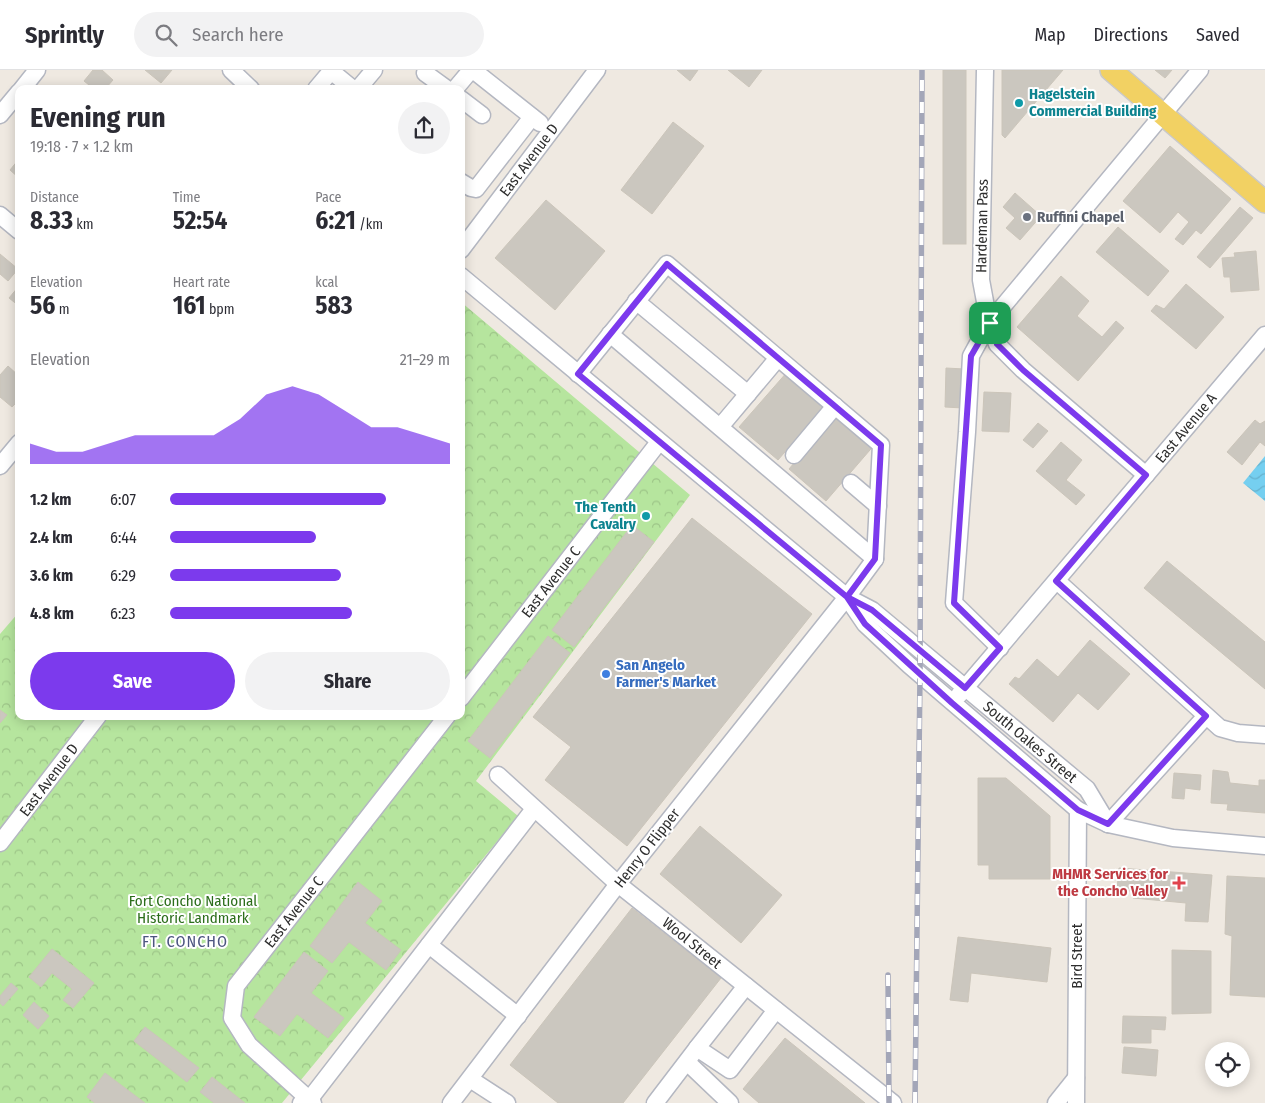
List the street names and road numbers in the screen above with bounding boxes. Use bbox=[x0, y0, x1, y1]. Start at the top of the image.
street label: East Avenue D bbox=[496, 120, 562, 200]
street label: Hardeman Pass bbox=[972, 179, 992, 273]
street label: East Avenue A bbox=[1152, 389, 1220, 467]
street label: East Avenue C bbox=[518, 543, 585, 621]
street label: South Oakes Street bbox=[979, 697, 1081, 787]
street label: East Avenue D bbox=[16, 740, 82, 820]
street label: Henry O Flipper bbox=[610, 804, 684, 891]
street label: East Avenue C bbox=[261, 873, 328, 951]
street label: Wool Street bbox=[659, 914, 725, 972]
street label: Bird Street bbox=[1068, 923, 1086, 989]

